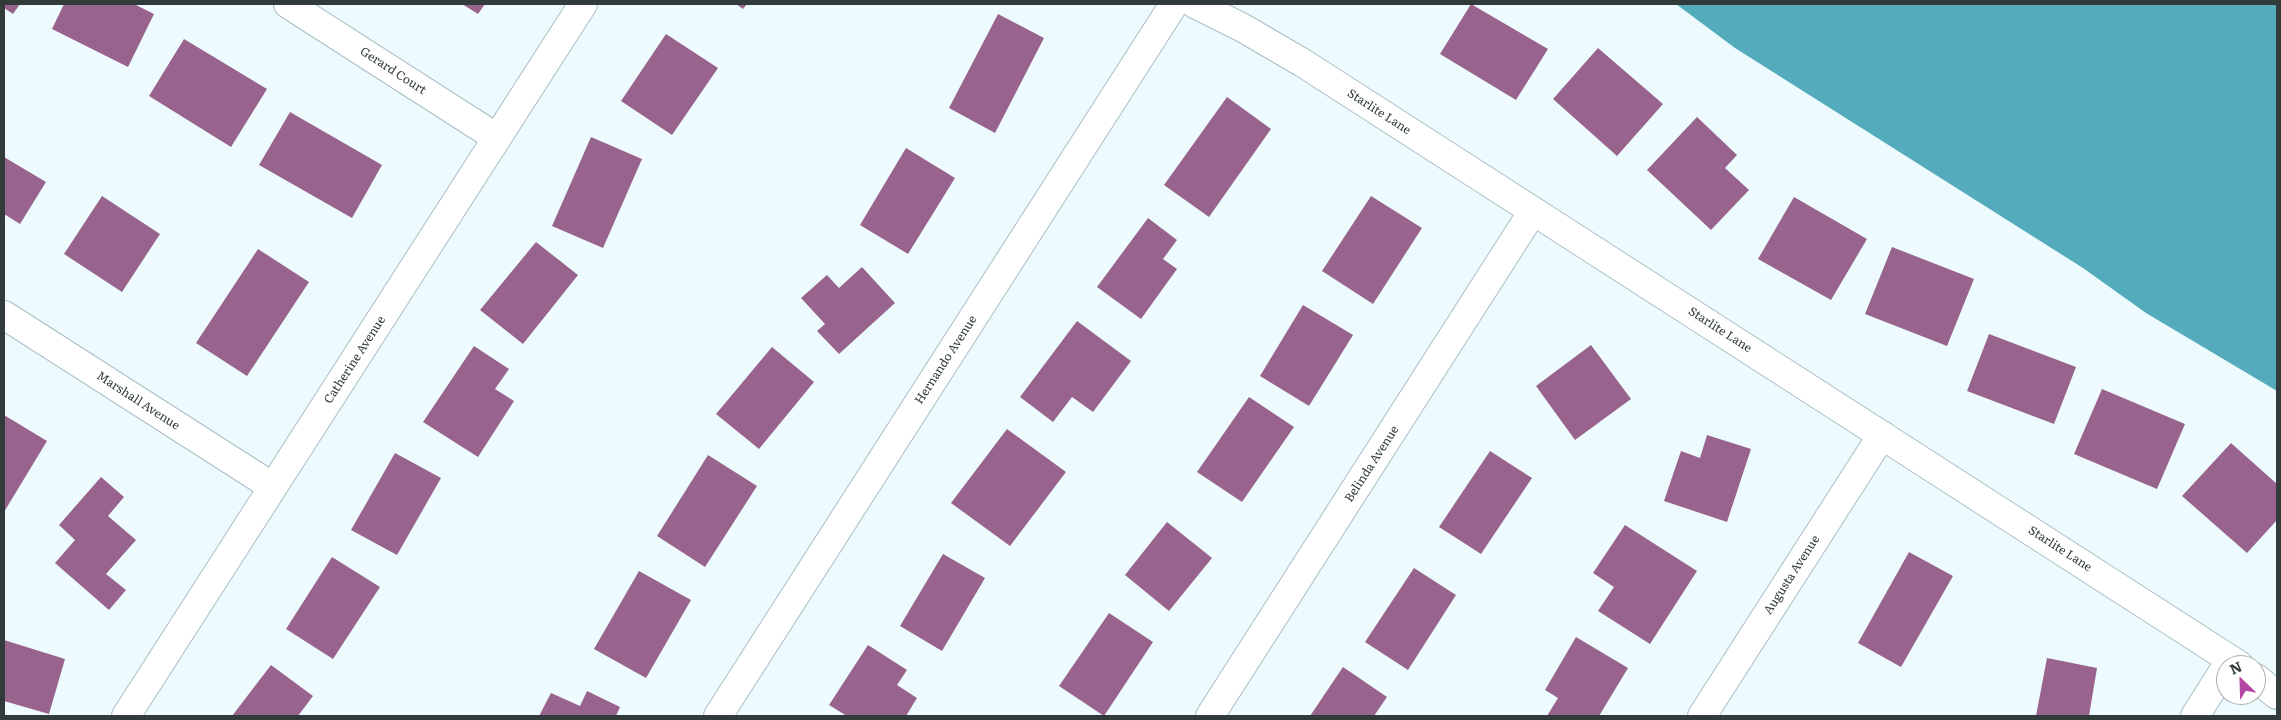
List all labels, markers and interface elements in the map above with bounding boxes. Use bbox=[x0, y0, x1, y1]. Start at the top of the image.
street label: Gerard Court bbox=[357, 44, 429, 98]
street label: Starlite Lane bbox=[1345, 86, 1413, 138]
street label: Starlite Lane bbox=[1686, 304, 1754, 356]
street label: Hernando Avenue bbox=[912, 313, 980, 407]
street label: Catherine Avenue bbox=[321, 314, 389, 406]
street label: Marshall Avenue bbox=[94, 369, 182, 433]
street label: Belinda Avenue bbox=[1342, 423, 1402, 505]
street label: Starlite Lane bbox=[2026, 523, 2094, 575]
street label: Augusta Avenue bbox=[1761, 533, 1823, 617]
north arrow bbox=[2216, 655, 2266, 705]
text: N bbox=[2226, 656, 2245, 679]

